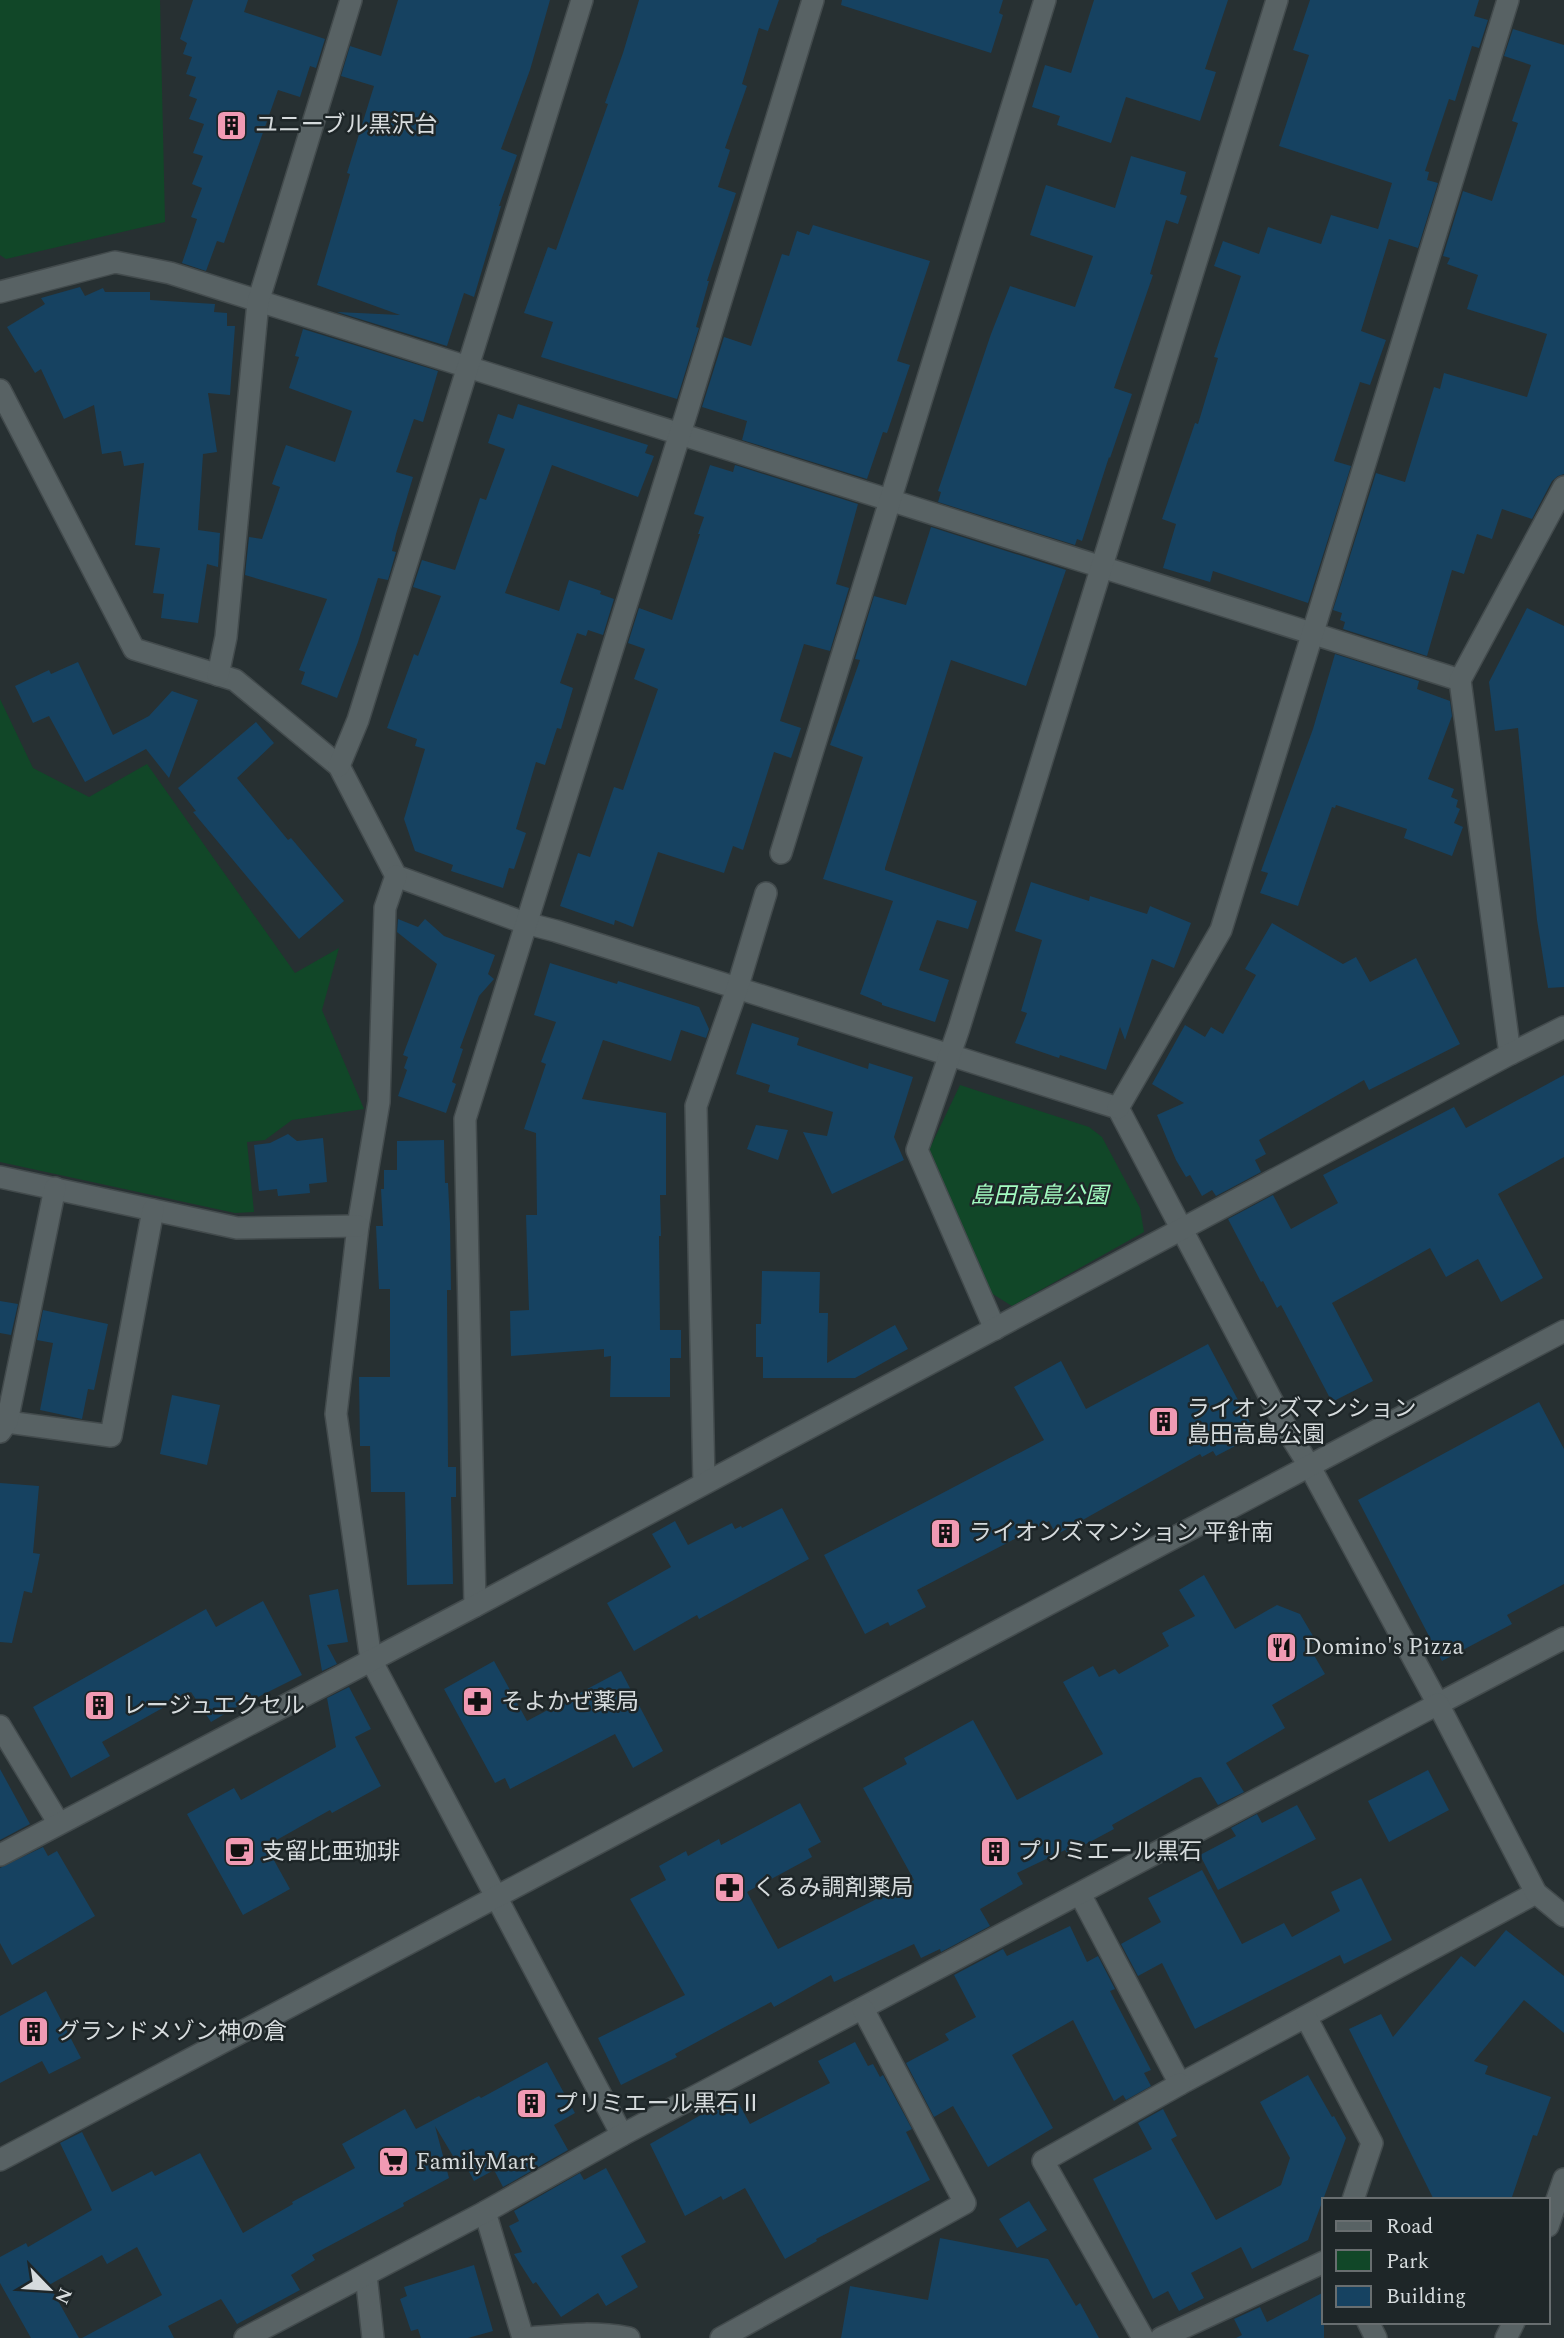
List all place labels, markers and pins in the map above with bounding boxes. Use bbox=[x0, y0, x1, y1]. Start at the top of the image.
building icon: ユニーブル黒沢台 bbox=[215, 108, 249, 142]
place label: ユニーブル黒沢台 bbox=[255, 108, 438, 143]
place label: ライオンズマンション 島田高島公園 bbox=[1187, 1392, 1417, 1453]
building icon: ライオンズマンション 島田高島公園 bbox=[1147, 1405, 1181, 1439]
building icon: ライオンズマンション 平針南 bbox=[929, 1516, 963, 1550]
place label: ライオンズマンション 平針南 bbox=[969, 1516, 1273, 1551]
restaurant icon: Domino's Pizza bbox=[1264, 1630, 1298, 1664]
place label: Domino's Pizza bbox=[1304, 1630, 1464, 1665]
pharmacy icon: そよかぜ薬局 bbox=[461, 1685, 495, 1719]
place label: そよかぜ薬局 bbox=[501, 1685, 639, 1720]
building icon: レージュエクセル bbox=[83, 1689, 117, 1723]
place label: レージュエクセル bbox=[123, 1689, 305, 1724]
cafe icon: 支留比亜珈琲 bbox=[222, 1835, 256, 1869]
place label: 支留比亜珈琲 bbox=[262, 1835, 400, 1870]
building icon: プリミエール黒石 bbox=[978, 1835, 1012, 1869]
place label: プリミエール黒石 bbox=[1018, 1835, 1202, 1870]
pharmacy icon: くるみ調剤薬局 bbox=[713, 1871, 747, 1905]
place label: くるみ調剤薬局 bbox=[753, 1871, 914, 1906]
building icon: グランドメゾン神の倉 bbox=[17, 2015, 51, 2049]
place label: グランドメゾン神の倉 bbox=[57, 2015, 287, 2050]
building icon: プリミエール黒石Ⅱ bbox=[515, 2087, 549, 2121]
place label: プリミエール黒石Ⅱ bbox=[555, 2087, 762, 2122]
supermarket icon: FamilyMart bbox=[376, 2145, 410, 2179]
place label: FamilyMart bbox=[416, 2145, 536, 2180]

